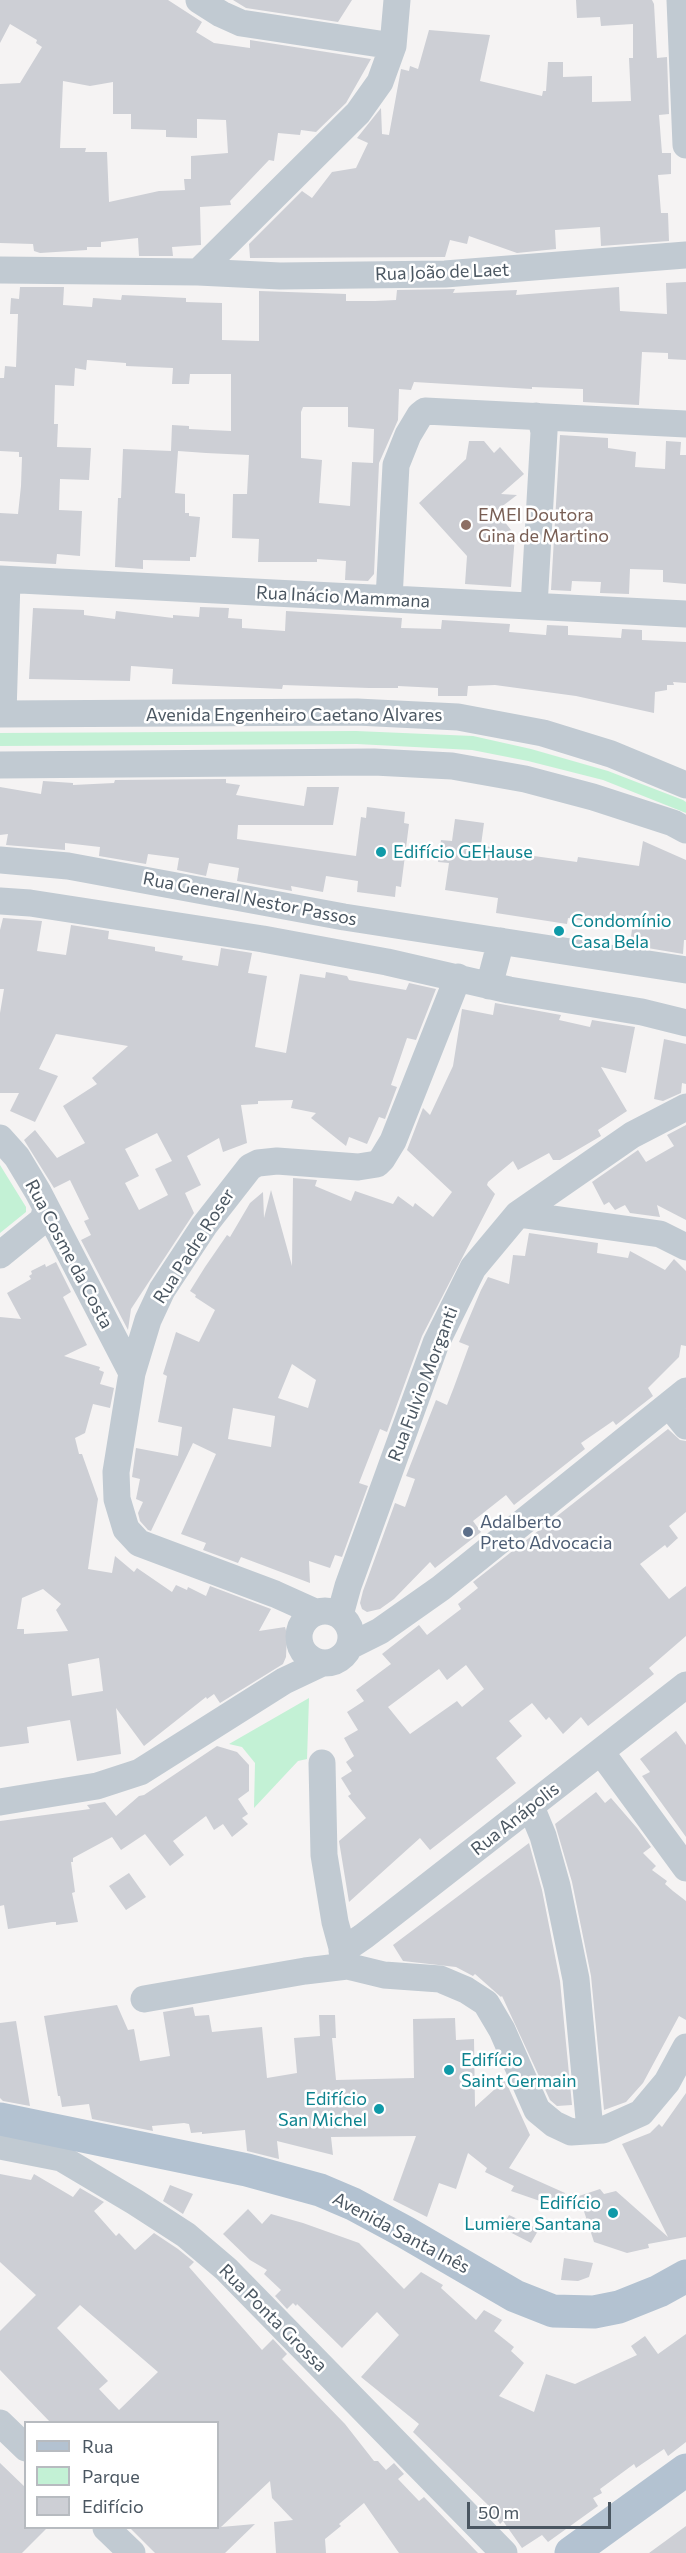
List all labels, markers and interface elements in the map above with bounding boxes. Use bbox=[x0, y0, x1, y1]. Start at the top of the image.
street label: Rua João de Laet bbox=[375, 259, 509, 285]
place label: EMEI Doutora Gina de Martino bbox=[478, 504, 609, 546]
marker: EMEI Doutora Gina de Martino bbox=[459, 518, 473, 532]
street label: Rua Inácio Mammana bbox=[255, 582, 431, 612]
street label: Avenida Engenheiro Caetano Alvares bbox=[146, 704, 442, 726]
place label: Edifício GEHause bbox=[393, 841, 533, 863]
marker: Edifício GEHause bbox=[374, 845, 388, 859]
street label: Rua General Nestor Passos bbox=[141, 868, 359, 930]
place label: Condomínio Casa Bela bbox=[571, 910, 672, 952]
marker: Condomínio Casa Bela bbox=[552, 924, 566, 938]
street label: Rua Cosme da Costa bbox=[21, 1176, 117, 1332]
street label: Rua Padre Roser bbox=[149, 1184, 239, 1308]
street label: Rua Fulvio Morganti bbox=[384, 1304, 462, 1464]
place label: Adalberto Preto Advocacia bbox=[480, 1511, 612, 1553]
marker: Adalberto Preto Advocacia bbox=[461, 1525, 475, 1539]
street label: Rua Anápolis bbox=[467, 1778, 563, 1860]
place label: Edifício Saint Germain bbox=[461, 2049, 577, 2092]
marker: Edifício Saint Germain bbox=[442, 2063, 456, 2077]
place label: Edifício San Michel bbox=[278, 2088, 367, 2130]
marker: Edifício San Michel bbox=[372, 2102, 386, 2116]
street label: Avenida Santa Inês bbox=[329, 2188, 473, 2278]
place label: Edifício Lumiere Santana bbox=[464, 2192, 601, 2234]
marker: Edifício Lumiere Santana bbox=[606, 2206, 620, 2220]
street label: Rua Ponta Grossa bbox=[215, 2260, 331, 2376]
legend bbox=[24, 2421, 219, 2529]
text: Rua bbox=[82, 2435, 113, 2457]
text: Parque bbox=[82, 2465, 140, 2487]
scale bar bbox=[470, 2490, 614, 2528]
text: Edifício bbox=[82, 2495, 144, 2517]
text: 50 m bbox=[478, 2501, 519, 2523]

